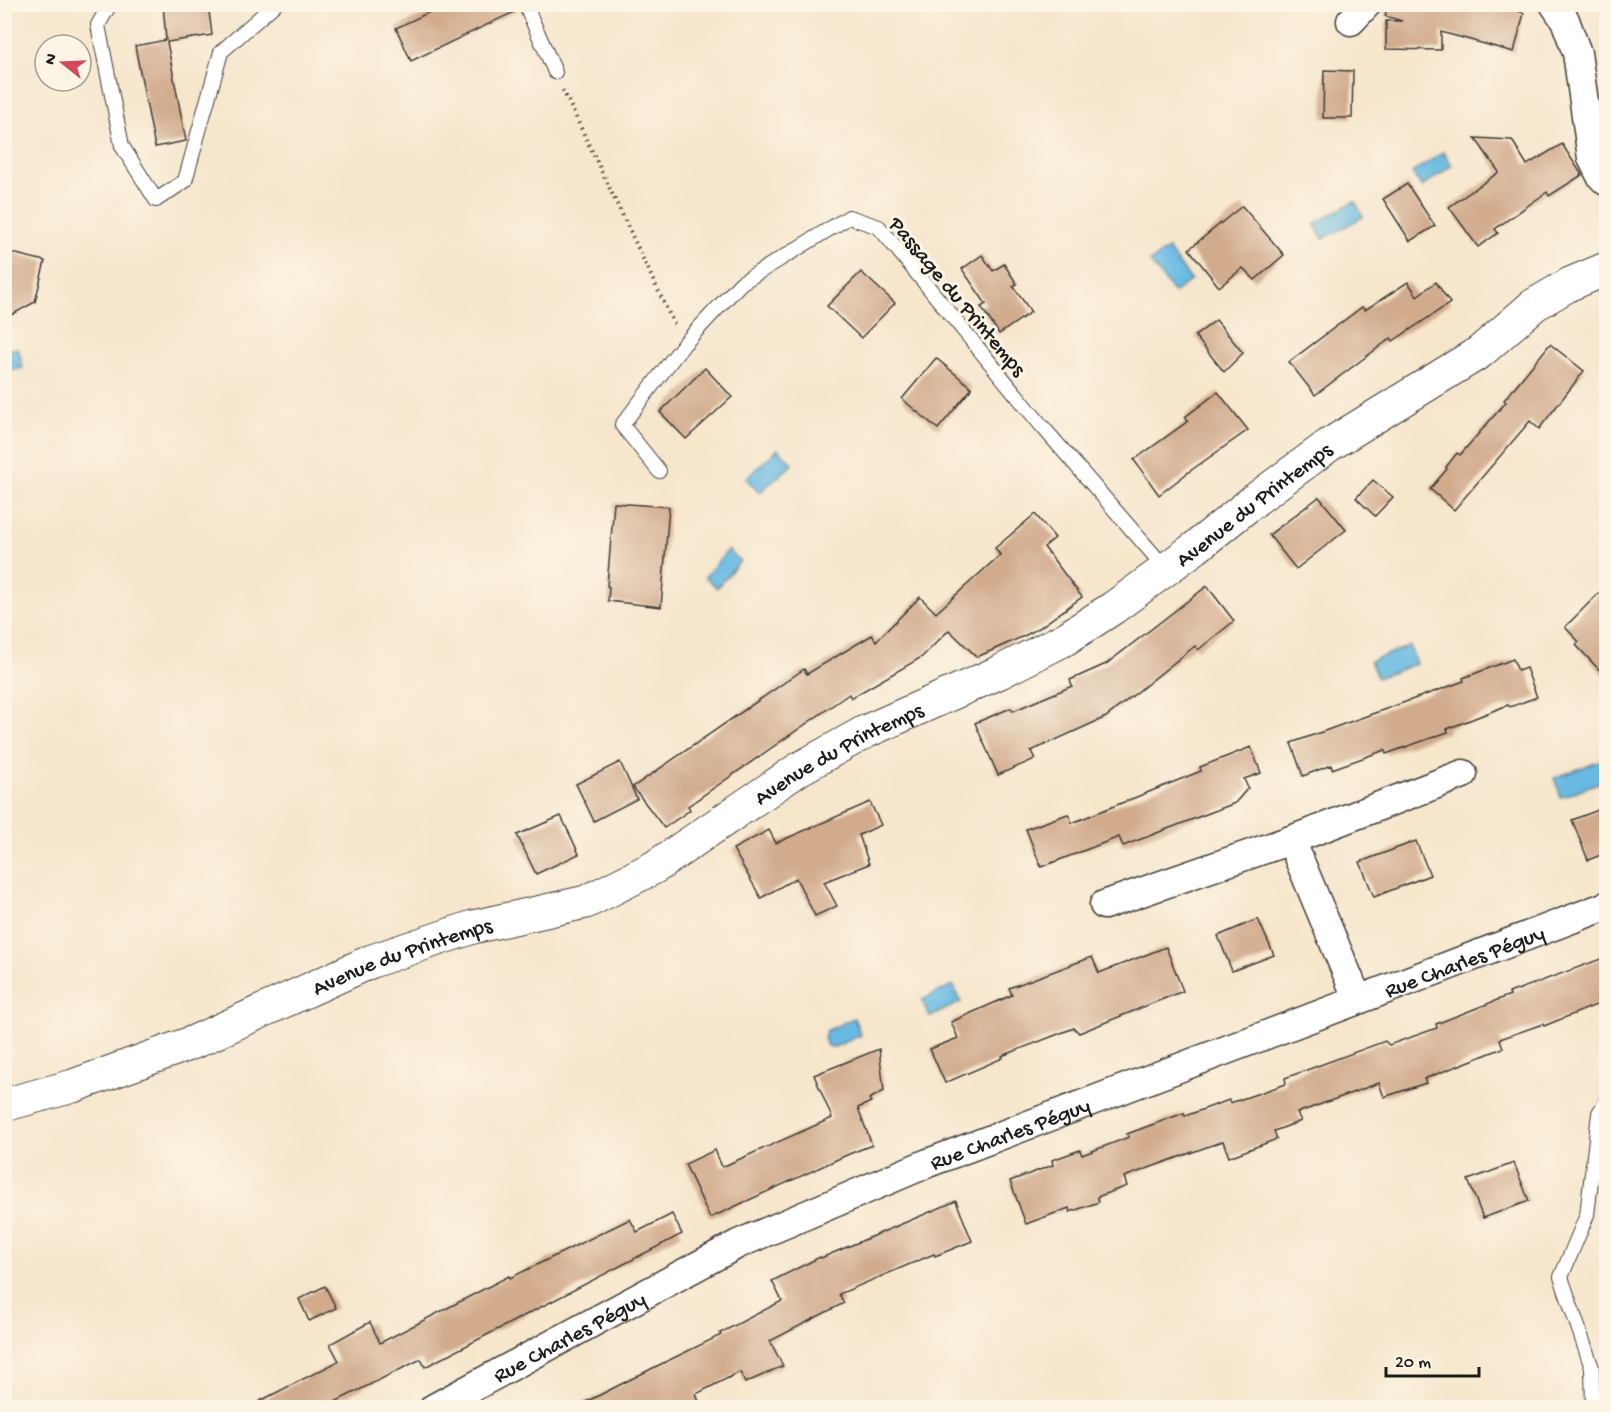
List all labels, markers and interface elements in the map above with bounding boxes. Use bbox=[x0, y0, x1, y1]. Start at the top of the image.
north arrow bbox=[33, 33, 93, 93]
text: N bbox=[41, 51, 63, 67]
street label: Passage du Printemps bbox=[881, 212, 1031, 383]
street label: Avenue du Printemps bbox=[1172, 438, 1339, 575]
street label: Avenue du Printemps bbox=[750, 698, 929, 813]
street label: Avenue du Printemps bbox=[309, 914, 496, 1003]
street label: Rue Charles Péguy bbox=[1382, 921, 1549, 1006]
street label: Rue Charles Péguy bbox=[927, 1094, 1095, 1178]
street label: Rue Charles Péguy bbox=[490, 1287, 651, 1390]
scale bar bbox=[1386, 1340, 1479, 1378]
text: 20 m bbox=[1395, 1353, 1431, 1374]

